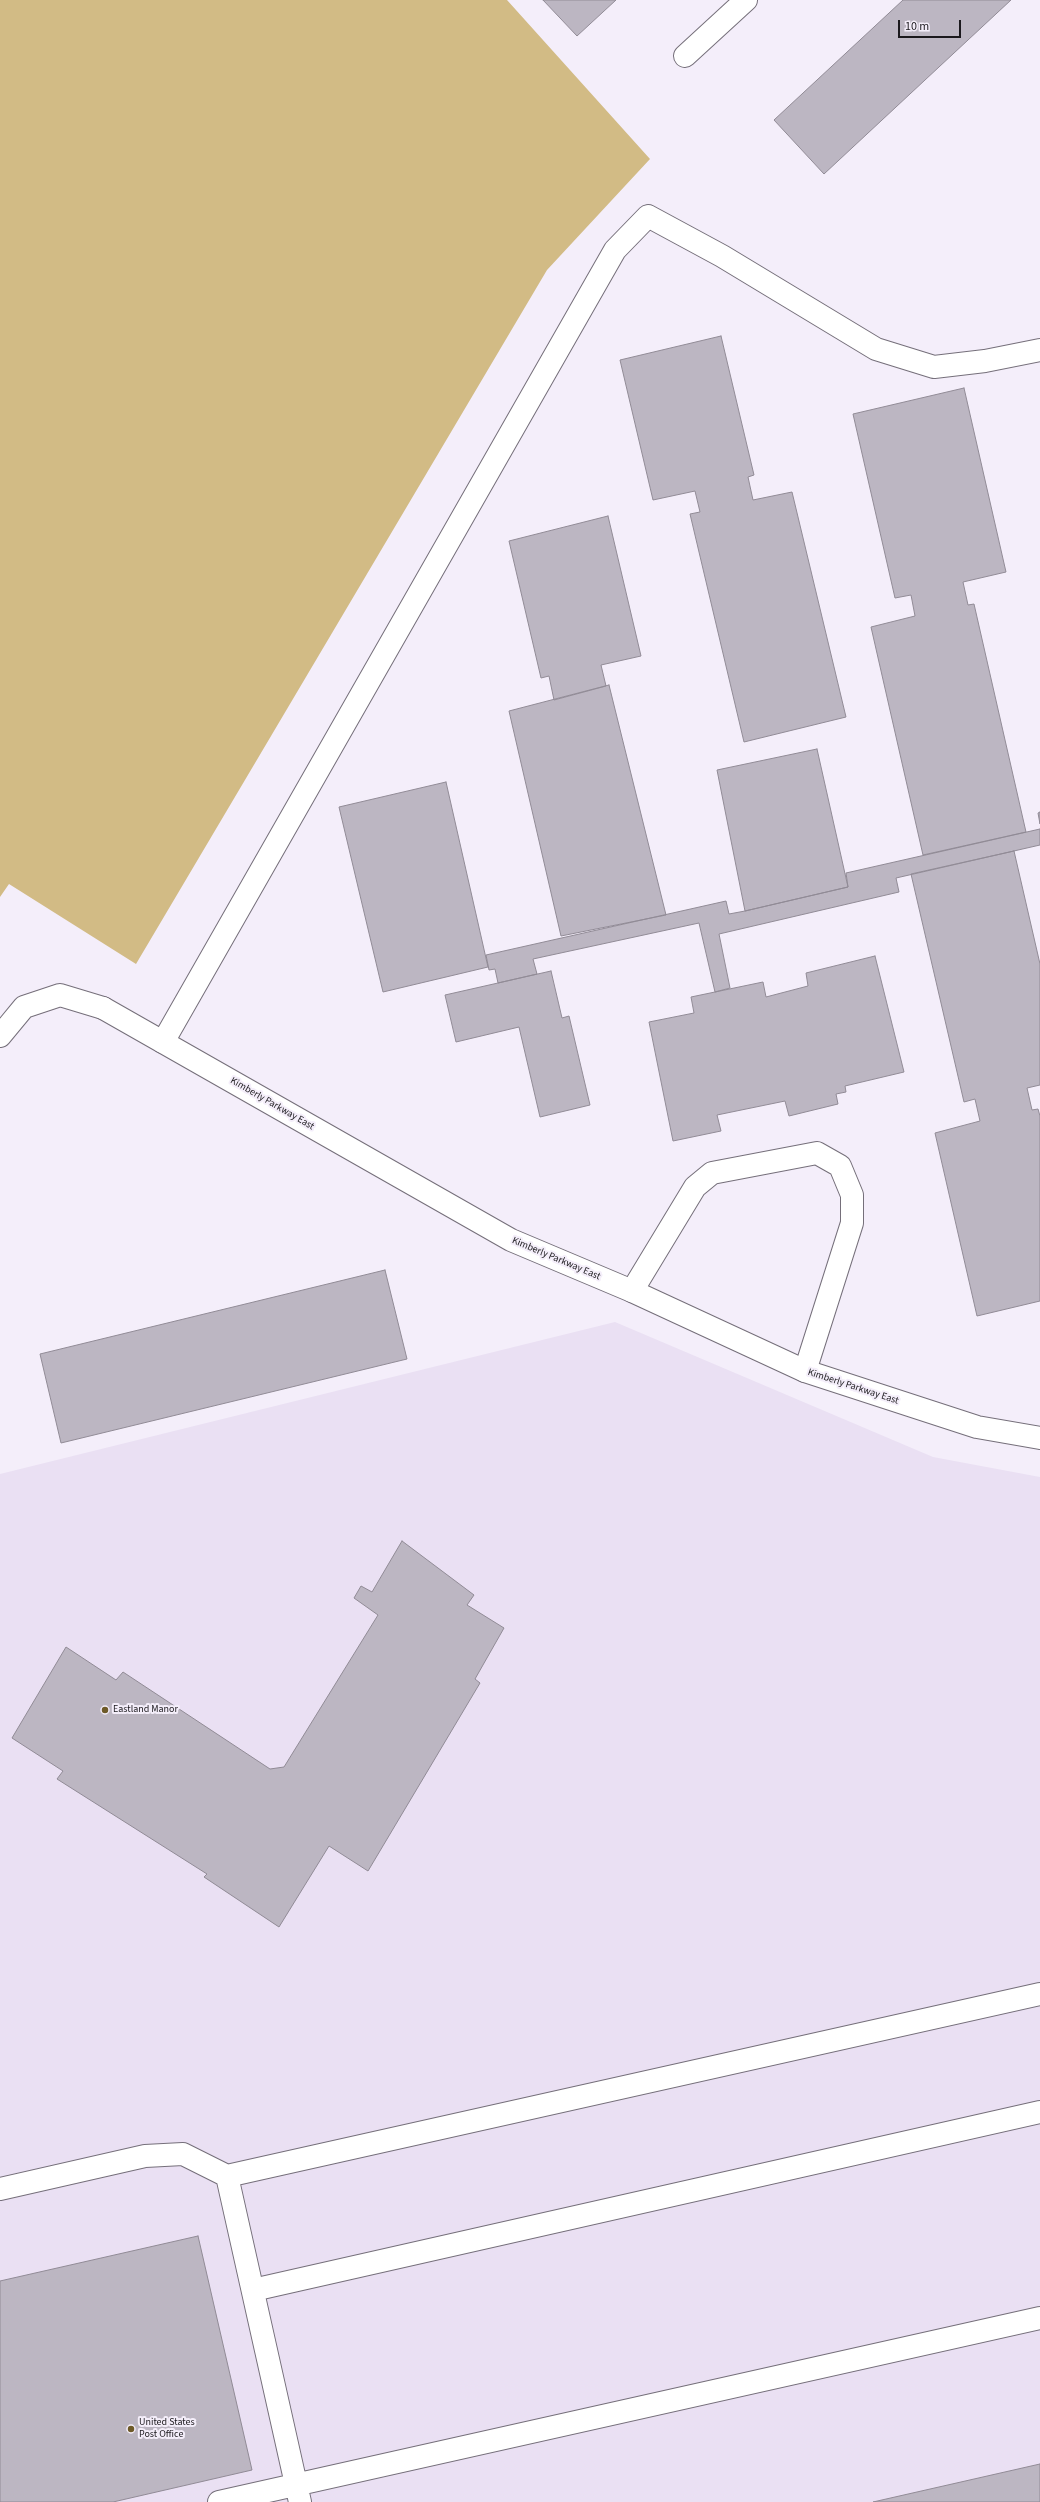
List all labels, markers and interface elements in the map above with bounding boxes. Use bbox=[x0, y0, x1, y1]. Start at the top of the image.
scale bar bbox=[900, 12, 963, 38]
text: 10 m bbox=[905, 18, 929, 35]
street label: Kimberly Parkway East bbox=[228, 1075, 316, 1133]
street label: Kimberly Parkway East bbox=[510, 1235, 602, 1283]
street label: Kimberly Parkway East bbox=[806, 1367, 900, 1407]
place label: Eastland Manor bbox=[113, 1704, 178, 1716]
marker: Eastland Manor bbox=[100, 1705, 110, 1715]
place label: United States Post Office bbox=[139, 2417, 195, 2440]
marker: United States Post Office bbox=[126, 2424, 136, 2434]

